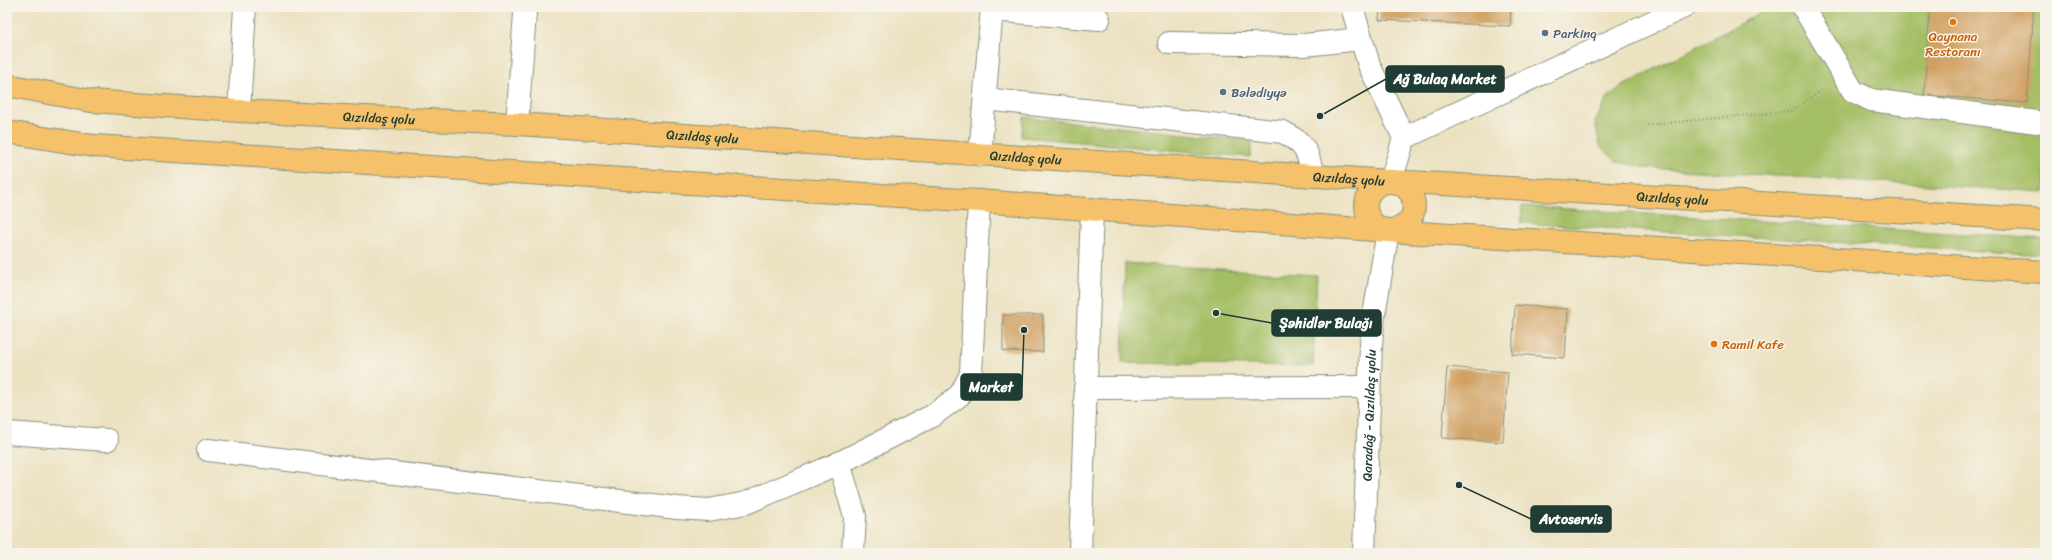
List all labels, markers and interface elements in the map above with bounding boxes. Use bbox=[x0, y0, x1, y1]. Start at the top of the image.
marker: Qaynana Restoranı bbox=[1948, 17, 1958, 27]
place label: Parkinq bbox=[1553, 22, 1597, 45]
place label: Qaynana Restoranı bbox=[1925, 25, 1981, 63]
marker: Parkinq bbox=[1540, 28, 1550, 38]
callout: Ağ Bulaq Market bbox=[1386, 66, 1504, 92]
text: Ağ Bulaq Market bbox=[1392, 67, 1497, 92]
place label: Bələdiyyə bbox=[1231, 81, 1287, 104]
marker: Bələdiyyə bbox=[1218, 87, 1228, 97]
street label: Qızıldaş yolu bbox=[342, 104, 416, 131]
street label: Qızıldaş yolu bbox=[666, 122, 739, 150]
street label: Qızıldaş yolu bbox=[989, 143, 1063, 171]
street label: Qızıldaş yolu bbox=[1312, 164, 1386, 192]
street label: Qızıldaş yolu bbox=[1636, 184, 1709, 211]
callout: Şəhidlər Bulağı bbox=[1272, 310, 1381, 336]
text: Şəhidlər Bulağı bbox=[1278, 311, 1373, 336]
place label: Ramil Kafe bbox=[1722, 333, 1784, 356]
marker: Ramil Kafe bbox=[1709, 339, 1719, 349]
street label: Qaradağ - Qızıldaş yolu bbox=[1355, 349, 1382, 481]
callout: Market bbox=[961, 374, 1022, 400]
text: Market bbox=[968, 375, 1015, 400]
callout: Avtoservis bbox=[1531, 506, 1611, 532]
text: Avtoservis bbox=[1538, 507, 1603, 532]

